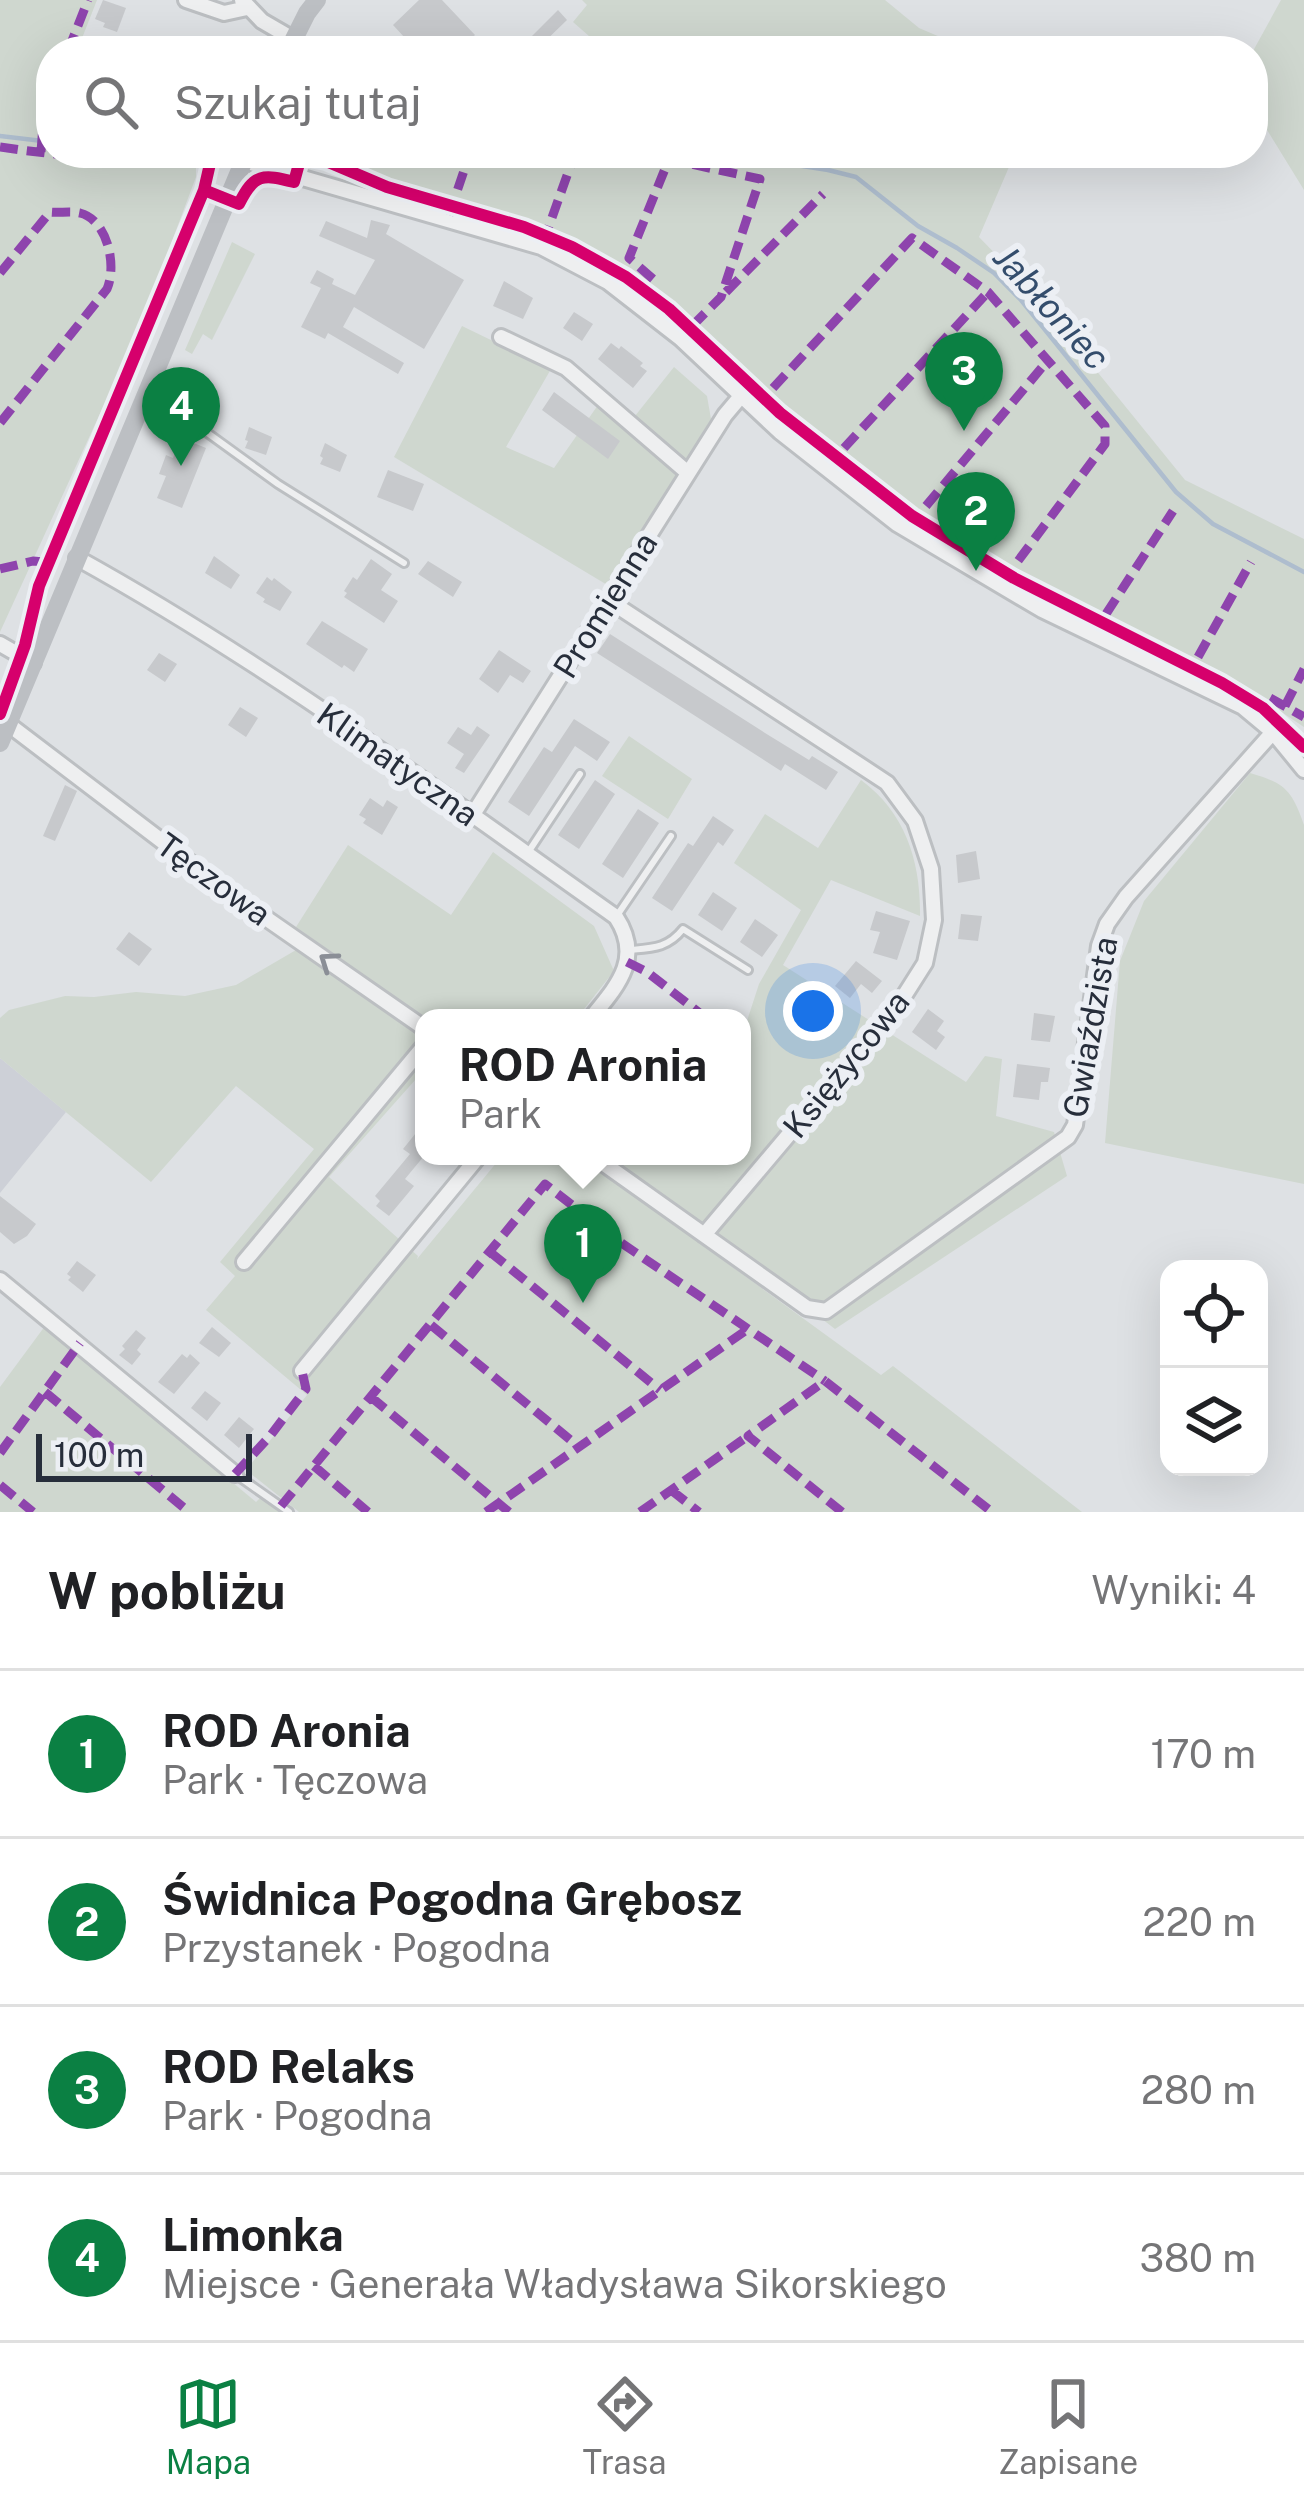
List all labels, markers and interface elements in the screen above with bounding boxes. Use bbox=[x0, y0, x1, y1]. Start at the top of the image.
search box bbox=[36, 36, 1268, 168]
icon: search bbox=[78, 69, 144, 135]
text: Szukaj tutaj bbox=[174, 76, 422, 129]
water label: Jabłoniec bbox=[985, 236, 1119, 378]
pin: 3 bbox=[925, 332, 1003, 431]
pin: 4 bbox=[142, 367, 220, 466]
pin: 2 bbox=[937, 472, 1015, 571]
street label: Promienna bbox=[545, 525, 665, 685]
street label: Klimatyczna bbox=[310, 695, 486, 833]
street label: Tęczowa bbox=[150, 825, 278, 933]
street label: Gwiaździsta bbox=[1055, 934, 1125, 1120]
one-way arrow bbox=[319, 953, 341, 975]
your location bbox=[783, 981, 843, 1041]
street label: Księżycowa bbox=[775, 983, 917, 1145]
popup bbox=[415, 1009, 751, 1165]
text: ROD Aronia bbox=[459, 1038, 707, 1091]
text: Park bbox=[459, 1091, 542, 1137]
pin: 1 bbox=[544, 1204, 622, 1303]
map controls bbox=[1160, 1260, 1268, 1476]
button: locate bbox=[1160, 1260, 1268, 1368]
button: layers bbox=[1160, 1368, 1268, 1476]
scale bar bbox=[36, 1428, 252, 1481]
text: 100 m bbox=[54, 1436, 144, 1474]
text: W pobliżu bbox=[48, 1561, 286, 1620]
text: Wyniki: 4 bbox=[1091, 1567, 1256, 1613]
text: ROD Aronia bbox=[162, 1704, 411, 1757]
text: 1 bbox=[79, 1731, 95, 1777]
text: 170 m bbox=[1150, 1731, 1256, 1777]
text: Park · Tęczowa bbox=[162, 1757, 428, 1803]
text: Świdnica Pogodna Grębosz bbox=[162, 1872, 742, 1925]
text: 2 bbox=[75, 1899, 99, 1945]
text: 220 m bbox=[1142, 1899, 1256, 1945]
text: Przystanek · Pogodna bbox=[162, 1925, 551, 1971]
text: ROD Relaks bbox=[162, 2040, 415, 2093]
text: 3 bbox=[74, 2067, 100, 2113]
text: 280 m bbox=[1141, 2067, 1256, 2113]
text: Park · Pogodna bbox=[162, 2093, 432, 2139]
text: Limonka bbox=[162, 2208, 344, 2261]
text: 4 bbox=[74, 2235, 100, 2281]
text: 380 m bbox=[1140, 2235, 1256, 2281]
text: Miejsce · Generała Władysława Sikorskiego bbox=[162, 2261, 947, 2307]
tab: Mapa bbox=[166, 2371, 251, 2481]
tab: Trasa bbox=[583, 2371, 666, 2481]
tab: Zapisane bbox=[998, 2371, 1138, 2481]

